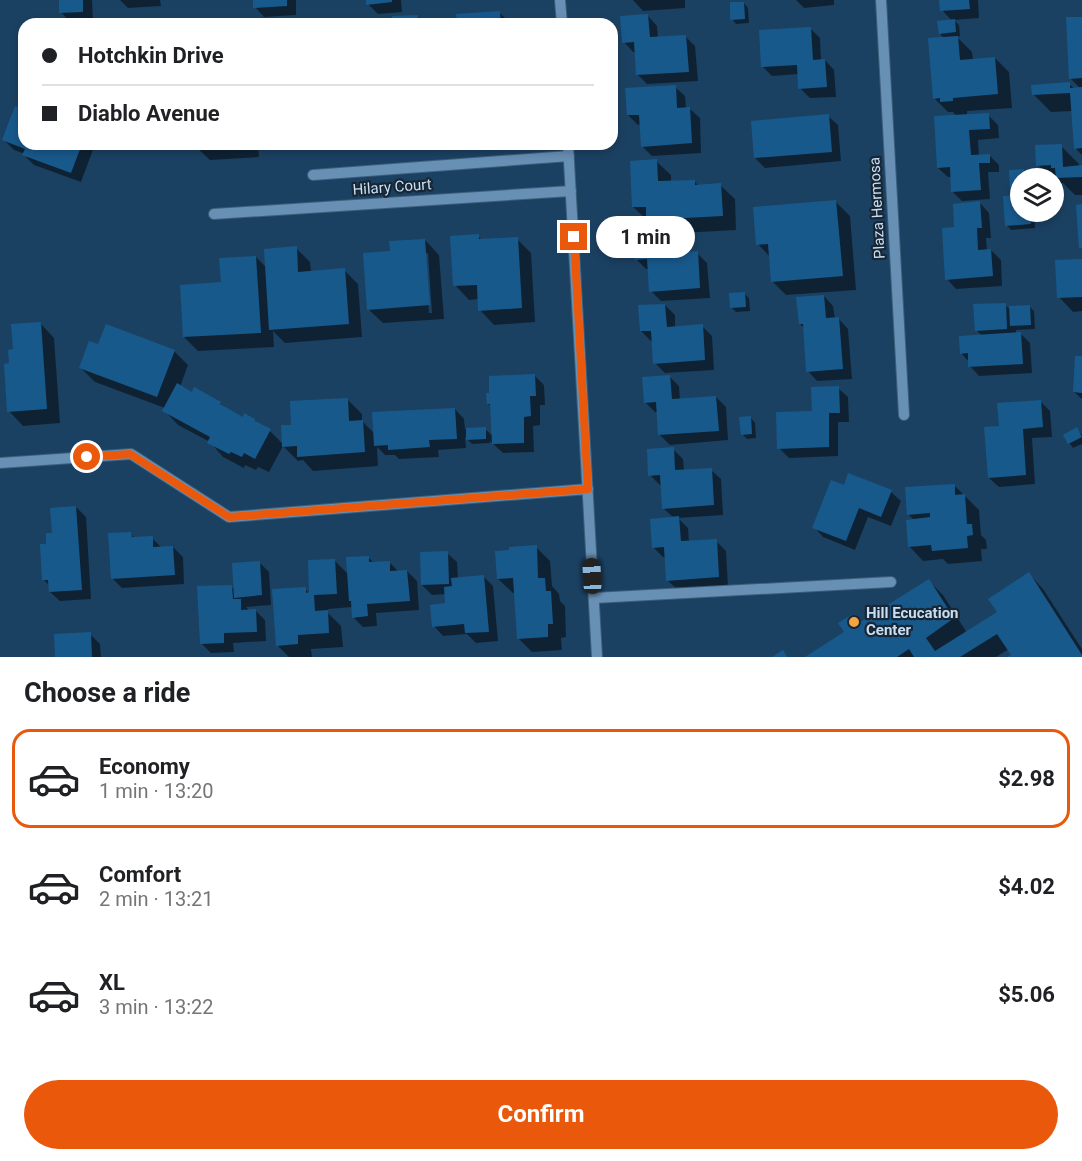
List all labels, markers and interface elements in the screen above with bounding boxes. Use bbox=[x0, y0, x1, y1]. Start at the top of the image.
text: Hotchkin Drive bbox=[78, 43, 224, 68]
text: Diablo Avenue bbox=[78, 101, 220, 126]
street label: Plaza Hermosa bbox=[865, 157, 889, 259]
map controls bbox=[1010, 168, 1064, 222]
button: layers bbox=[1010, 168, 1064, 222]
street label: Hilary Court bbox=[352, 175, 432, 199]
callout: 1 min bbox=[595, 216, 694, 258]
route end bbox=[560, 223, 587, 250]
text: 1 min bbox=[620, 225, 671, 249]
route start bbox=[73, 443, 100, 470]
car bbox=[582, 558, 602, 594]
place label: Hill Ecucation Center bbox=[866, 604, 959, 639]
marker: Hill Ecucation Center bbox=[847, 615, 861, 629]
text: Choose a ride bbox=[24, 677, 190, 709]
icon: car bbox=[27, 752, 81, 806]
text: Economy bbox=[99, 754, 190, 779]
text: $2.98 bbox=[998, 766, 1055, 791]
text: 1 min · 13:20 bbox=[99, 779, 214, 803]
icon: car bbox=[27, 860, 81, 914]
text: Comfort bbox=[99, 862, 181, 887]
text: $4.02 bbox=[998, 874, 1055, 899]
text: 2 min · 13:21 bbox=[99, 887, 214, 911]
icon: car bbox=[27, 968, 81, 1022]
text: XL bbox=[99, 970, 125, 995]
text: $5.06 bbox=[998, 982, 1055, 1007]
text: 3 min · 13:22 bbox=[99, 995, 214, 1019]
button: Confirm bbox=[24, 1080, 1058, 1149]

